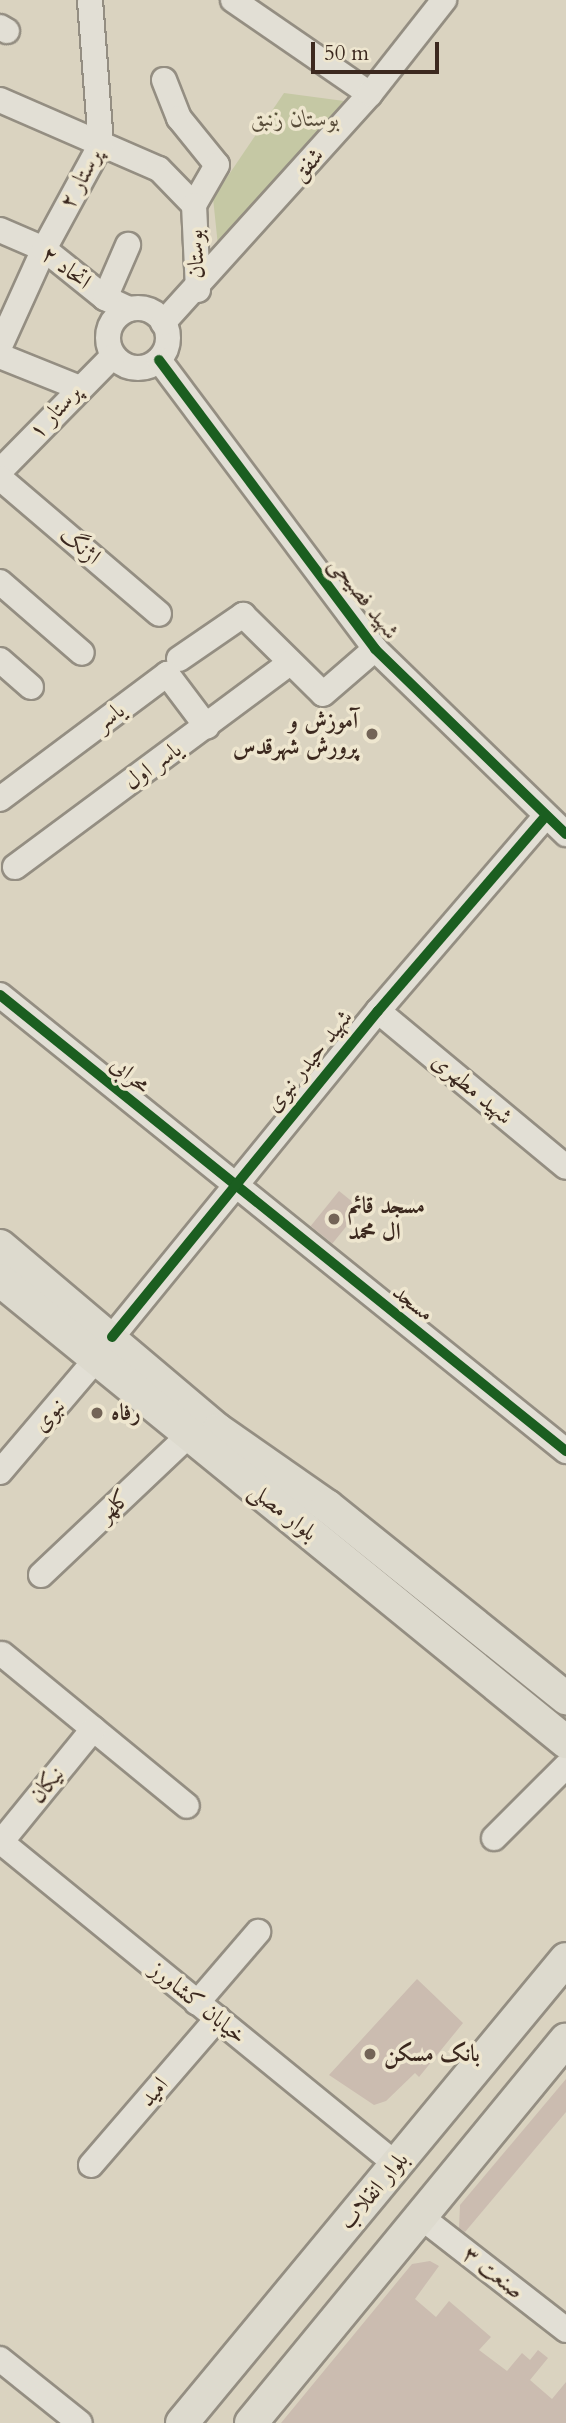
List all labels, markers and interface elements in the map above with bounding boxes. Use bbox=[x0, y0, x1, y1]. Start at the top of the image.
scale bar bbox=[314, 28, 442, 72]
text: 50 m bbox=[324, 39, 369, 68]
park label: بوستان زنبق bbox=[250, 105, 340, 133]
street label: شفق bbox=[286, 142, 330, 188]
street label: پرستار ۲ bbox=[54, 144, 108, 214]
street label: بوستان bbox=[181, 229, 211, 279]
street label: اتحاد ۲ bbox=[36, 240, 96, 296]
street label: پرستار ۱ bbox=[23, 379, 87, 445]
street label: اژنگ bbox=[54, 521, 106, 571]
street label: شهید فصیحی bbox=[323, 551, 405, 645]
street label: یاسر bbox=[90, 697, 130, 737]
place label: آموزش و پرورش شهرقدس bbox=[233, 707, 358, 761]
marker: آموزش و پرورش شهرقدس bbox=[364, 726, 380, 742]
street label: یاسر اول bbox=[119, 736, 187, 796]
street label: شهید حیدر نبوی bbox=[259, 1004, 359, 1118]
street label: شهید مطهری bbox=[426, 1047, 518, 1131]
street label: محرابی bbox=[104, 1050, 156, 1100]
place label: مسجد قائم ال محمد bbox=[348, 1192, 425, 1246]
marker: مسجد قائم ال محمد bbox=[326, 1211, 342, 1227]
street label: مسجد bbox=[387, 1278, 439, 1328]
street label: نبوی bbox=[27, 1392, 71, 1438]
place label: رفاه bbox=[111, 1399, 141, 1427]
marker: رفاه bbox=[89, 1405, 105, 1421]
street label: بلوار مصلی bbox=[243, 1477, 323, 1547]
street label: کلهر bbox=[92, 1484, 136, 1528]
street label: نیکان bbox=[24, 1761, 70, 1809]
street label: خیابان کشاورز bbox=[144, 1956, 252, 2050]
place label: بانک مسکن bbox=[384, 2040, 480, 2068]
marker: بانک مسکن bbox=[362, 2046, 378, 2062]
street label: امید bbox=[134, 2071, 174, 2113]
street label: بلوار انقلاب bbox=[333, 2146, 415, 2236]
street label: صنعت ۳ bbox=[457, 2241, 529, 2305]

